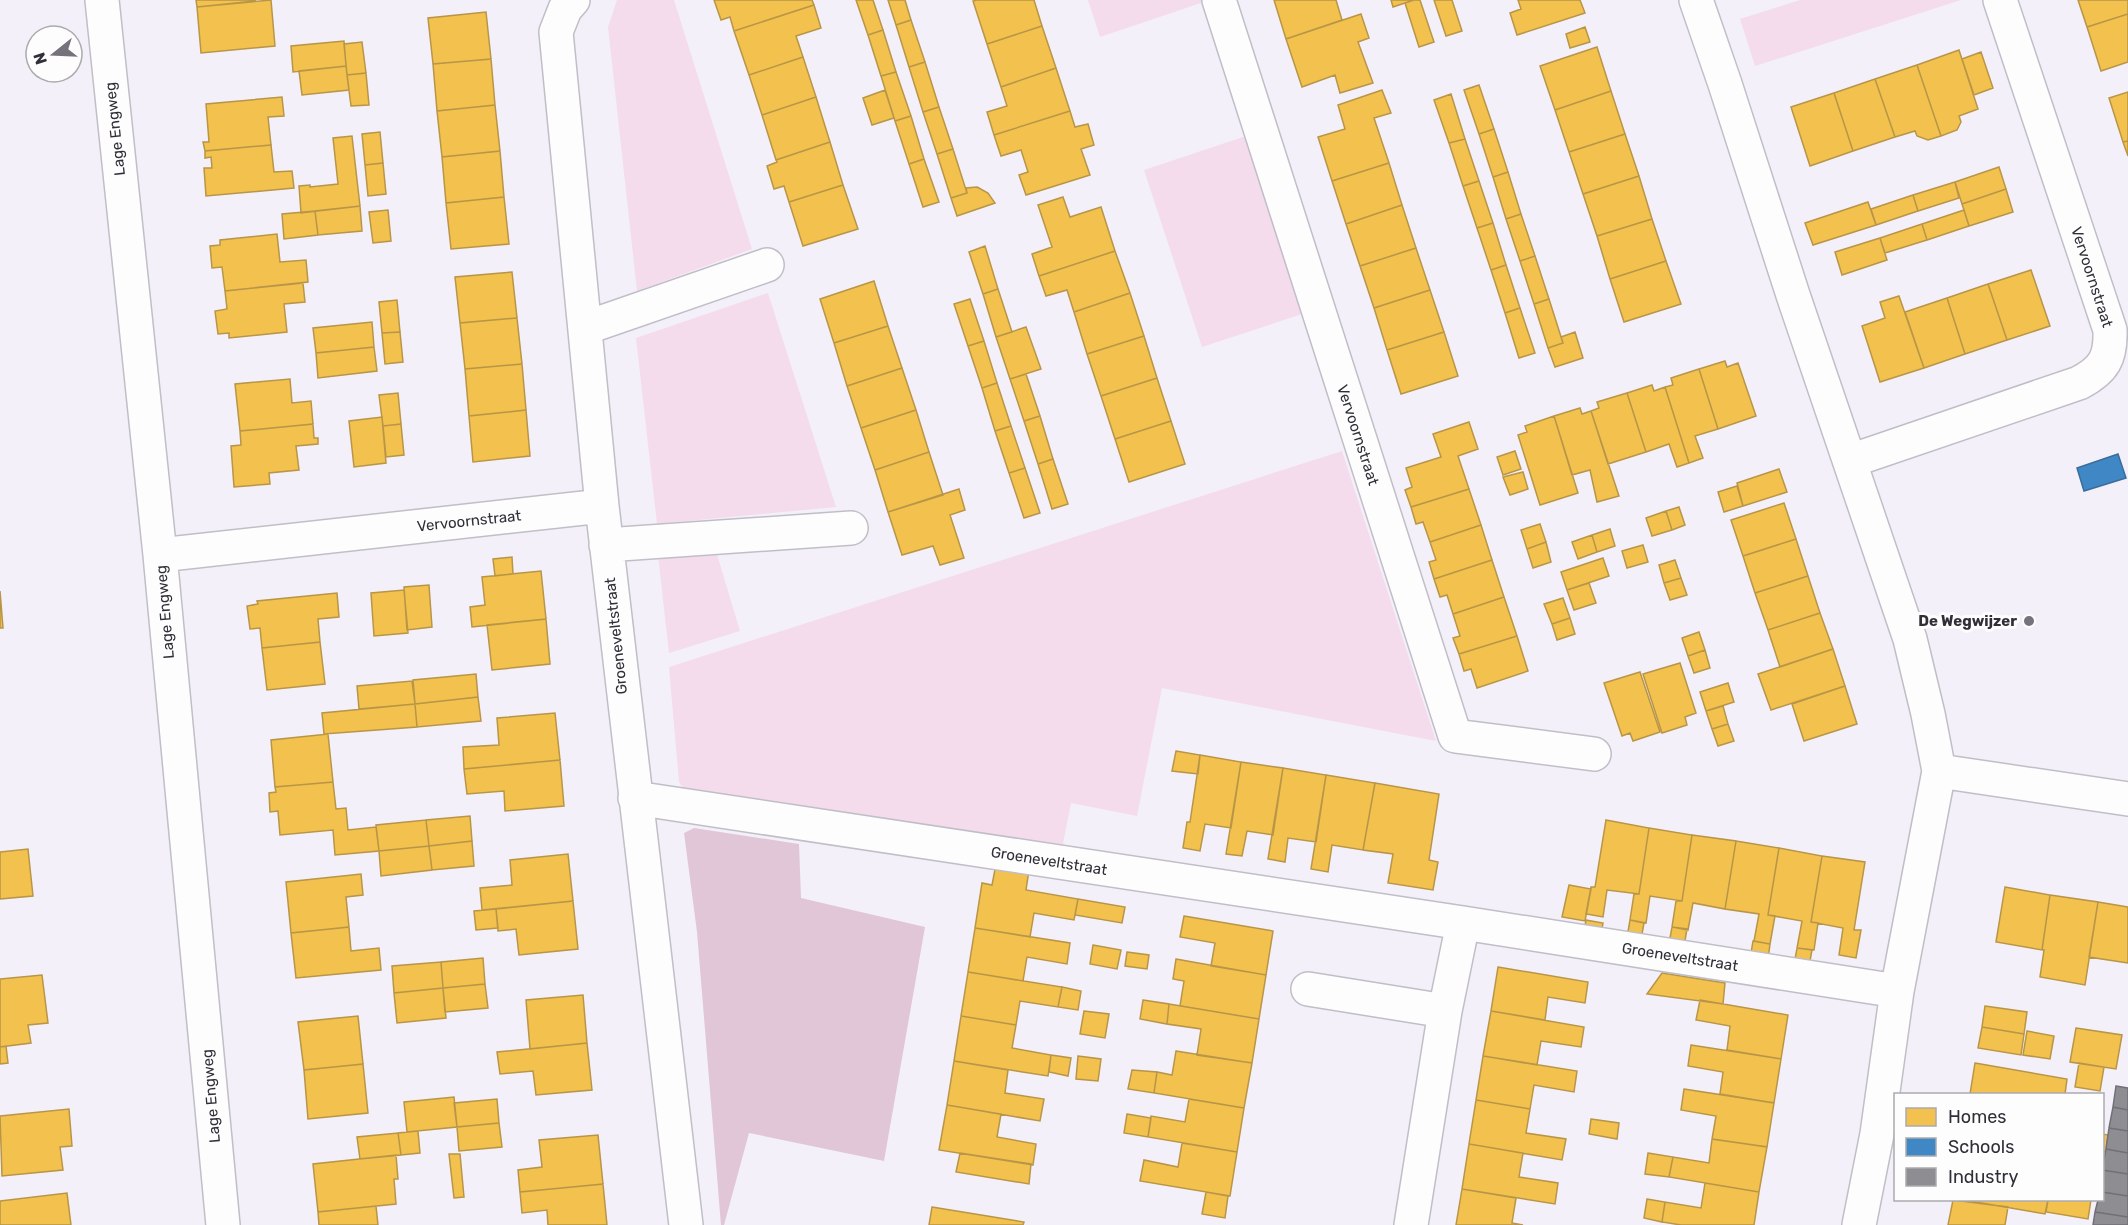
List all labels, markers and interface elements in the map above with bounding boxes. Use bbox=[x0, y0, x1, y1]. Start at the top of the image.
north arrow bbox=[24, 24, 84, 84]
text: N bbox=[29, 50, 51, 67]
street label: Lage Engweg bbox=[101, 81, 129, 177]
street label: Vervoornstraat bbox=[2067, 224, 2117, 330]
street label: Vervoornstraat bbox=[1333, 382, 1383, 488]
street label: Vervoornstraat bbox=[416, 507, 522, 535]
street label: Lage Engweg bbox=[152, 564, 178, 660]
street label: Groeneveltstraat bbox=[601, 577, 631, 695]
place label: De Wegwijzer bbox=[1918, 612, 2017, 630]
marker: De Wegwijzer bbox=[2022, 614, 2036, 628]
street label: Groeneveltstraat bbox=[990, 843, 1108, 879]
street label: Groeneveltstraat bbox=[1621, 939, 1739, 975]
street label: Lage Engweg bbox=[198, 1048, 224, 1144]
legend bbox=[1894, 1093, 2104, 1201]
text: Homes bbox=[1948, 1106, 2006, 1128]
text: Schools bbox=[1948, 1136, 2014, 1158]
text: Industry bbox=[1948, 1166, 2018, 1188]

